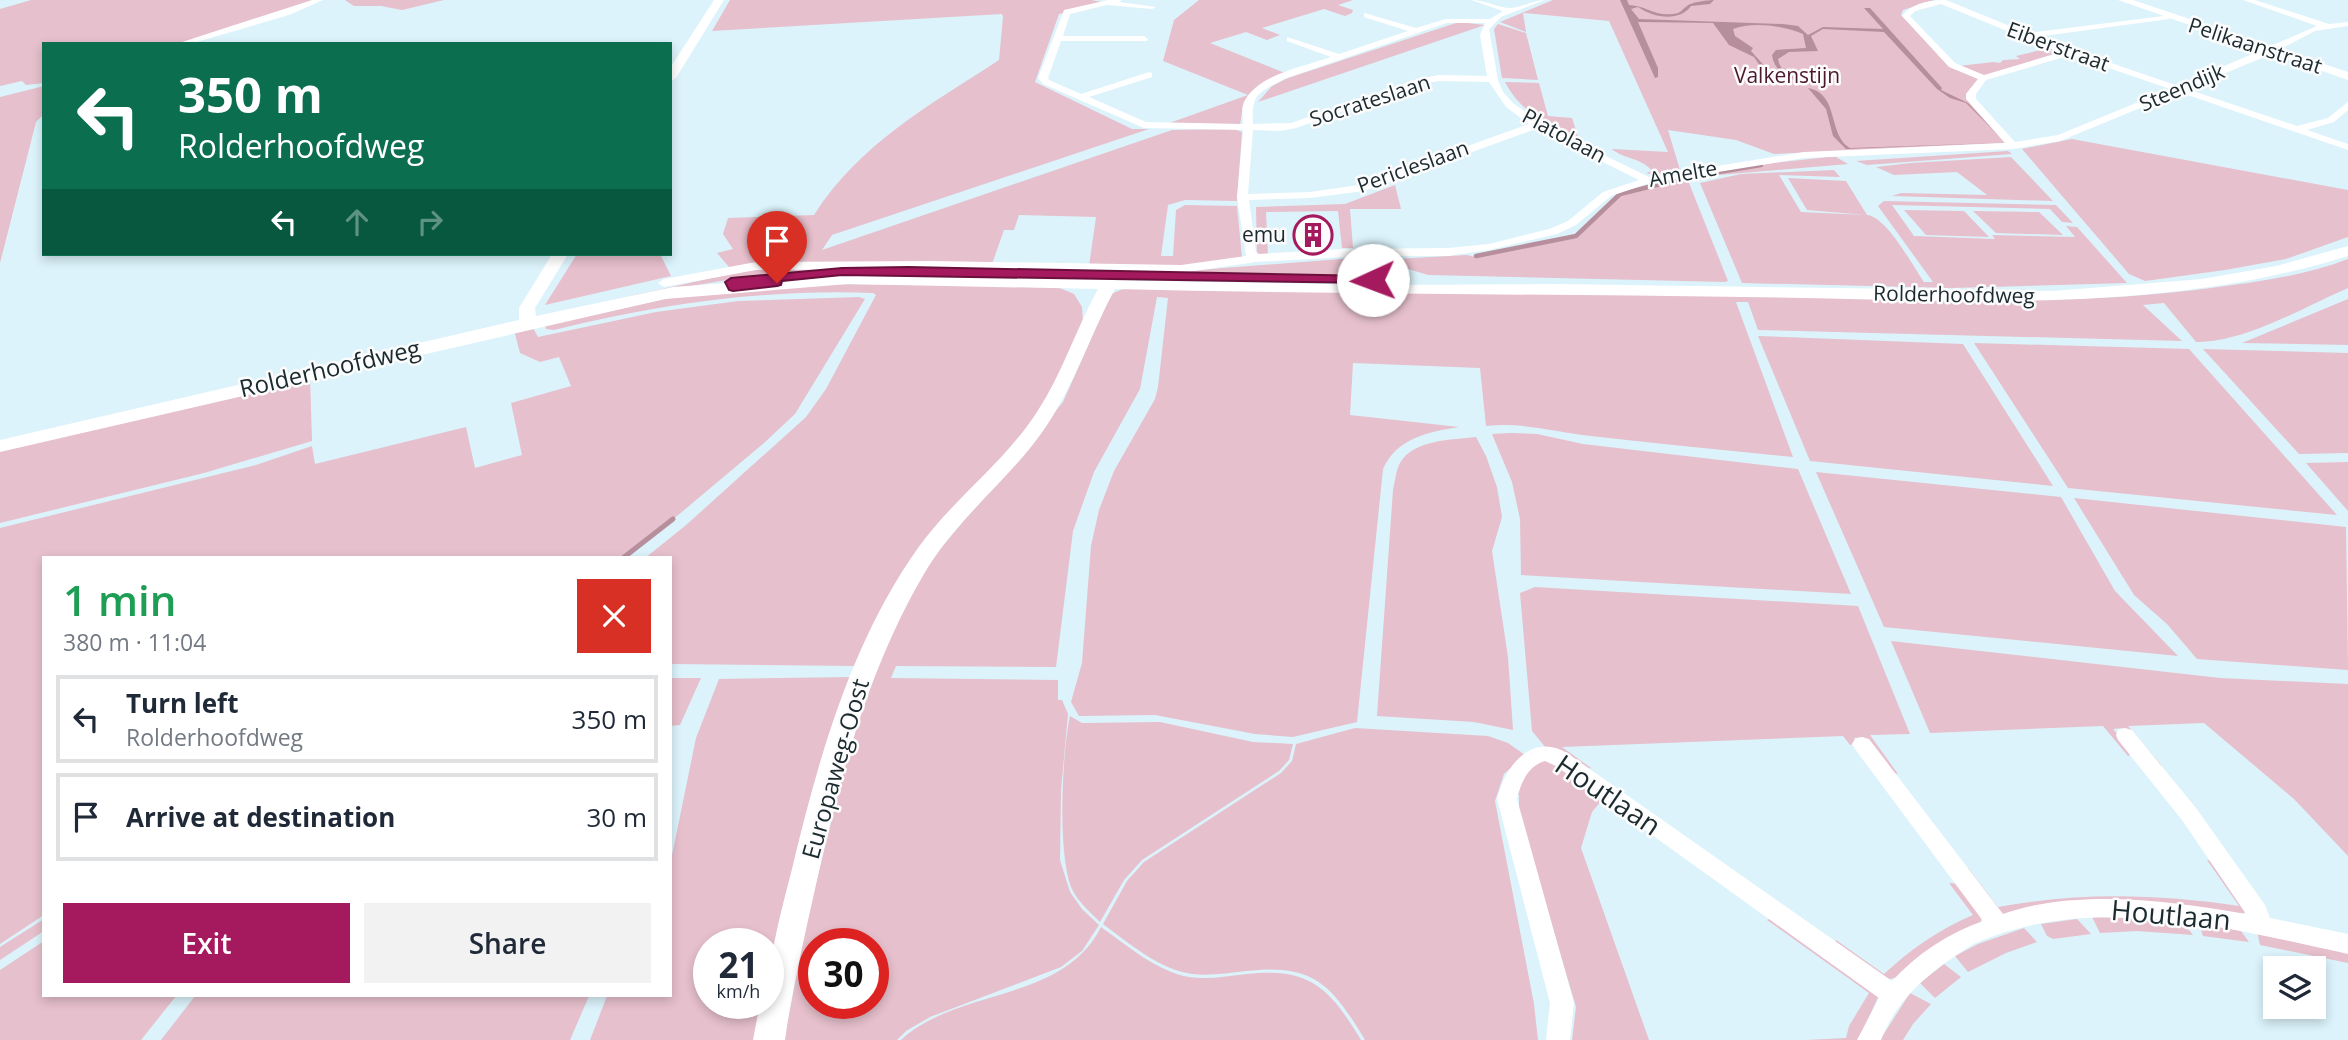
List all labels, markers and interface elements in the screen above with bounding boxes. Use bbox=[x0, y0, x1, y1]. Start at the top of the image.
street label: Pelikaanstraat bbox=[2185, 10, 2326, 80]
street label: Eiberstraat bbox=[2003, 15, 2113, 78]
street label: Steendijk bbox=[2135, 57, 2228, 118]
text: 350 m bbox=[178, 61, 323, 127]
park label: Valkenstijn bbox=[1734, 61, 1840, 89]
street label: Socrateslaan bbox=[1306, 67, 1434, 133]
icon: left bbox=[63, 70, 154, 161]
street label: Platolaan bbox=[1518, 101, 1611, 169]
text: Rolderhoofdweg bbox=[178, 124, 424, 167]
street label: Pericleslaan bbox=[1353, 133, 1472, 199]
street label: Amelte bbox=[1646, 153, 1719, 193]
icon: left bbox=[265, 203, 303, 241]
icon: ahead bbox=[338, 203, 376, 241]
icon: right bbox=[411, 203, 449, 241]
pin bbox=[747, 211, 807, 283]
building icon: emu bbox=[1292, 214, 1334, 256]
place label: emu bbox=[1242, 220, 1286, 248]
icon: arrive bbox=[758, 222, 796, 260]
position arrow bbox=[1336, 243, 1410, 317]
street label: Rolderhoofdweg bbox=[1873, 279, 2035, 309]
street label: Rolderhoofdweg bbox=[236, 331, 423, 404]
text: 1 min bbox=[63, 571, 176, 628]
button: close bbox=[577, 579, 651, 653]
text: 380 m · 11:04 bbox=[63, 626, 206, 658]
street label: Europaweg-Oost bbox=[793, 675, 876, 863]
text: Turn left bbox=[126, 685, 238, 721]
icon: left bbox=[67, 700, 105, 738]
text: 350 m bbox=[572, 701, 647, 737]
text: Rolderhoofdweg bbox=[126, 721, 303, 753]
street label: Houtlaan bbox=[1548, 745, 1669, 843]
icon: arrive bbox=[67, 798, 105, 836]
text: Arrive at destination bbox=[126, 799, 395, 835]
text: 30 m bbox=[586, 799, 647, 835]
street label: Houtlaan bbox=[2110, 890, 2233, 938]
button: Exit bbox=[63, 903, 350, 983]
button: Share bbox=[364, 903, 651, 983]
speed limit sign: 30 bbox=[798, 928, 889, 1019]
text: 21 bbox=[718, 941, 759, 988]
map controls bbox=[2263, 956, 2326, 1019]
button: layers bbox=[2263, 956, 2326, 1019]
text: km/h bbox=[717, 979, 760, 1003]

